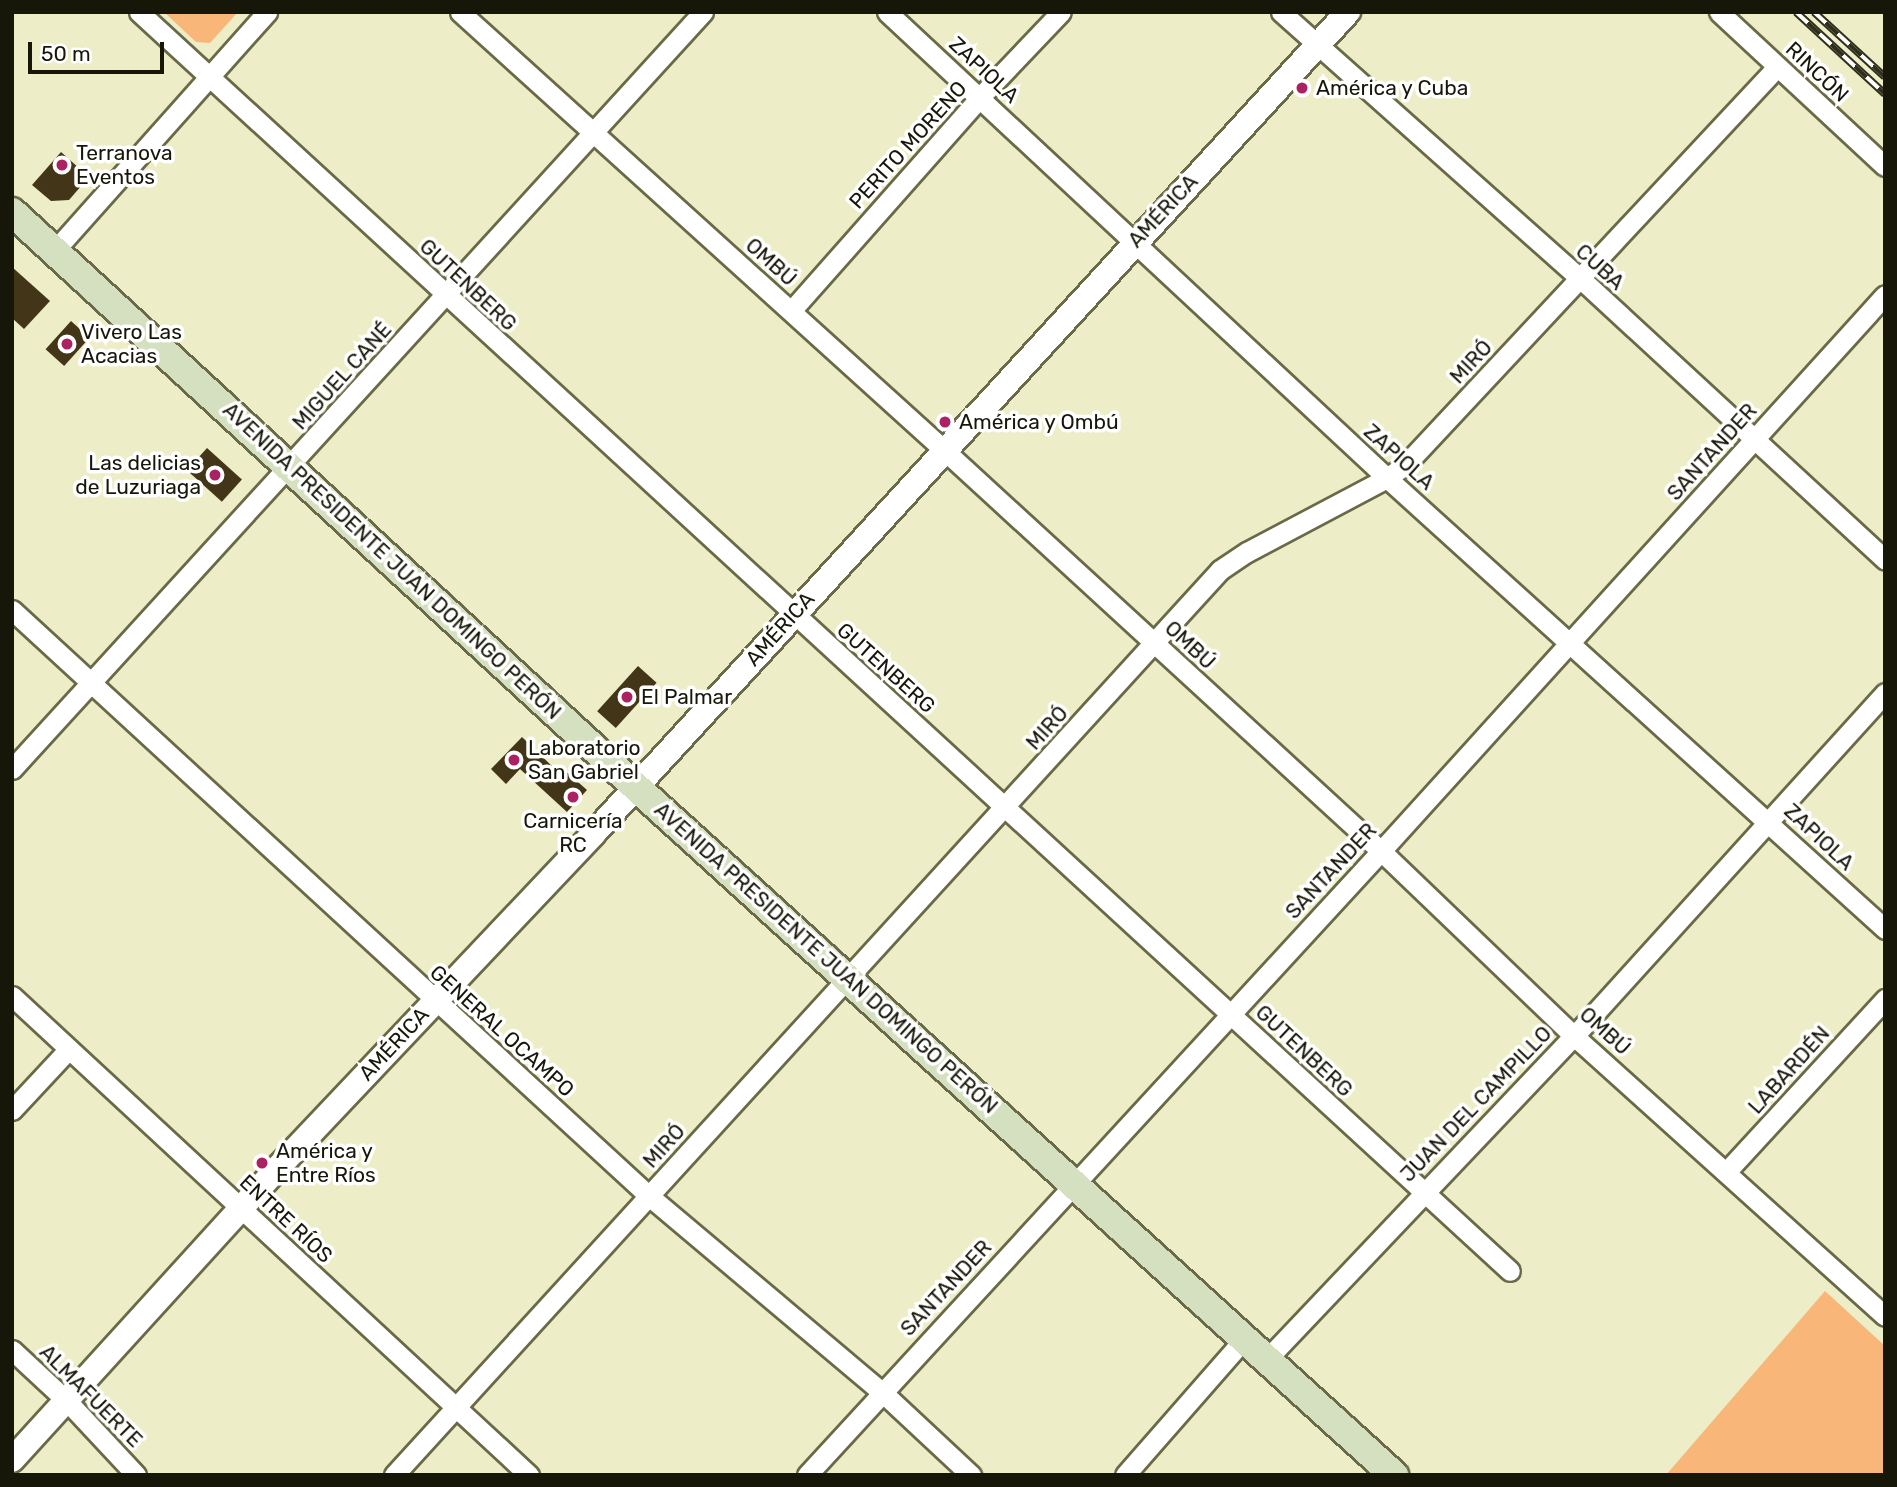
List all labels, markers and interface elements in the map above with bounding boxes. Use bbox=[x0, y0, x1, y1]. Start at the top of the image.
scale bar bbox=[32, 28, 168, 72]
street label: ZAPIOLA bbox=[944, 31, 1024, 109]
street label: RINCÓN bbox=[1780, 37, 1854, 107]
text: 50 m bbox=[41, 41, 91, 66]
place label: América y Cuba bbox=[1316, 75, 1469, 101]
street label: PERITO MORENO bbox=[844, 76, 972, 214]
marker: América y Cuba bbox=[1294, 80, 1310, 96]
place label: Terranova Eventos bbox=[76, 140, 172, 190]
marker: Terranova Eventos bbox=[54, 157, 70, 173]
street label: AMÉRICA bbox=[1123, 169, 1203, 253]
street label: OMBÚ bbox=[740, 233, 802, 291]
street label: GUTENBERG bbox=[414, 234, 522, 336]
street label: CUBA bbox=[1571, 239, 1629, 295]
street label: MIGUEL CANÉ bbox=[287, 317, 397, 435]
place label: Vivero Las Acacias bbox=[81, 319, 182, 369]
street label: MIRÓ bbox=[1445, 335, 1497, 389]
marker: Vivero Las Acacias bbox=[59, 336, 75, 352]
street label: AVENIDA PRESIDENTE JUAN DOMINGO PERÓN bbox=[218, 397, 566, 725]
street label: SANTANDER bbox=[1662, 398, 1762, 506]
place label: América y Ombú bbox=[959, 409, 1120, 435]
marker: América y Ombú bbox=[937, 414, 953, 430]
street label: ZAPIOLA bbox=[1359, 419, 1439, 495]
place label: Las delicias de Luzuriaga bbox=[75, 450, 201, 500]
marker: Las delicias de Luzuriaga bbox=[207, 467, 223, 483]
street label: AMÉRICA bbox=[740, 587, 820, 671]
street label: OMBÚ bbox=[1160, 615, 1220, 675]
street label: GUTENBERG bbox=[832, 617, 940, 719]
place label: El Palmar bbox=[641, 684, 732, 710]
marker: El Palmar bbox=[619, 689, 635, 705]
street label: MIRÓ bbox=[1021, 701, 1073, 755]
place label: Laboratorio San Gabriel bbox=[528, 735, 641, 785]
marker: Laboratorio San Gabriel bbox=[506, 752, 522, 768]
marker: Carnicería RC bbox=[565, 789, 581, 805]
street label: AVENIDA PRESIDENTE JUAN DOMINGO PERÓN bbox=[649, 797, 1003, 1119]
street label: ZAPIOLA bbox=[1779, 798, 1859, 876]
place label: Carnicería RC bbox=[523, 808, 623, 858]
street label: SANTANDER bbox=[1280, 818, 1382, 924]
street label: GENERAL OCAMPO bbox=[425, 960, 579, 1102]
street label: GUTENBERG bbox=[1250, 1000, 1358, 1102]
street label: AMÉRICA bbox=[354, 1002, 434, 1086]
street label: OMBÚ bbox=[1574, 1002, 1636, 1060]
street label: JUAN DEL CAMPILLO bbox=[1395, 1021, 1557, 1187]
street label: LABARDÉN bbox=[1743, 1021, 1835, 1119]
street label: MIRÓ bbox=[638, 1119, 690, 1173]
place label: América y Entre Ríos bbox=[276, 1138, 376, 1188]
marker: América y Entre Ríos bbox=[254, 1155, 270, 1171]
street label: ENTRE RÍOS bbox=[234, 1170, 338, 1268]
street label: SANTANDER bbox=[895, 1235, 997, 1341]
street label: ALMAFUERTE bbox=[34, 1339, 148, 1453]

